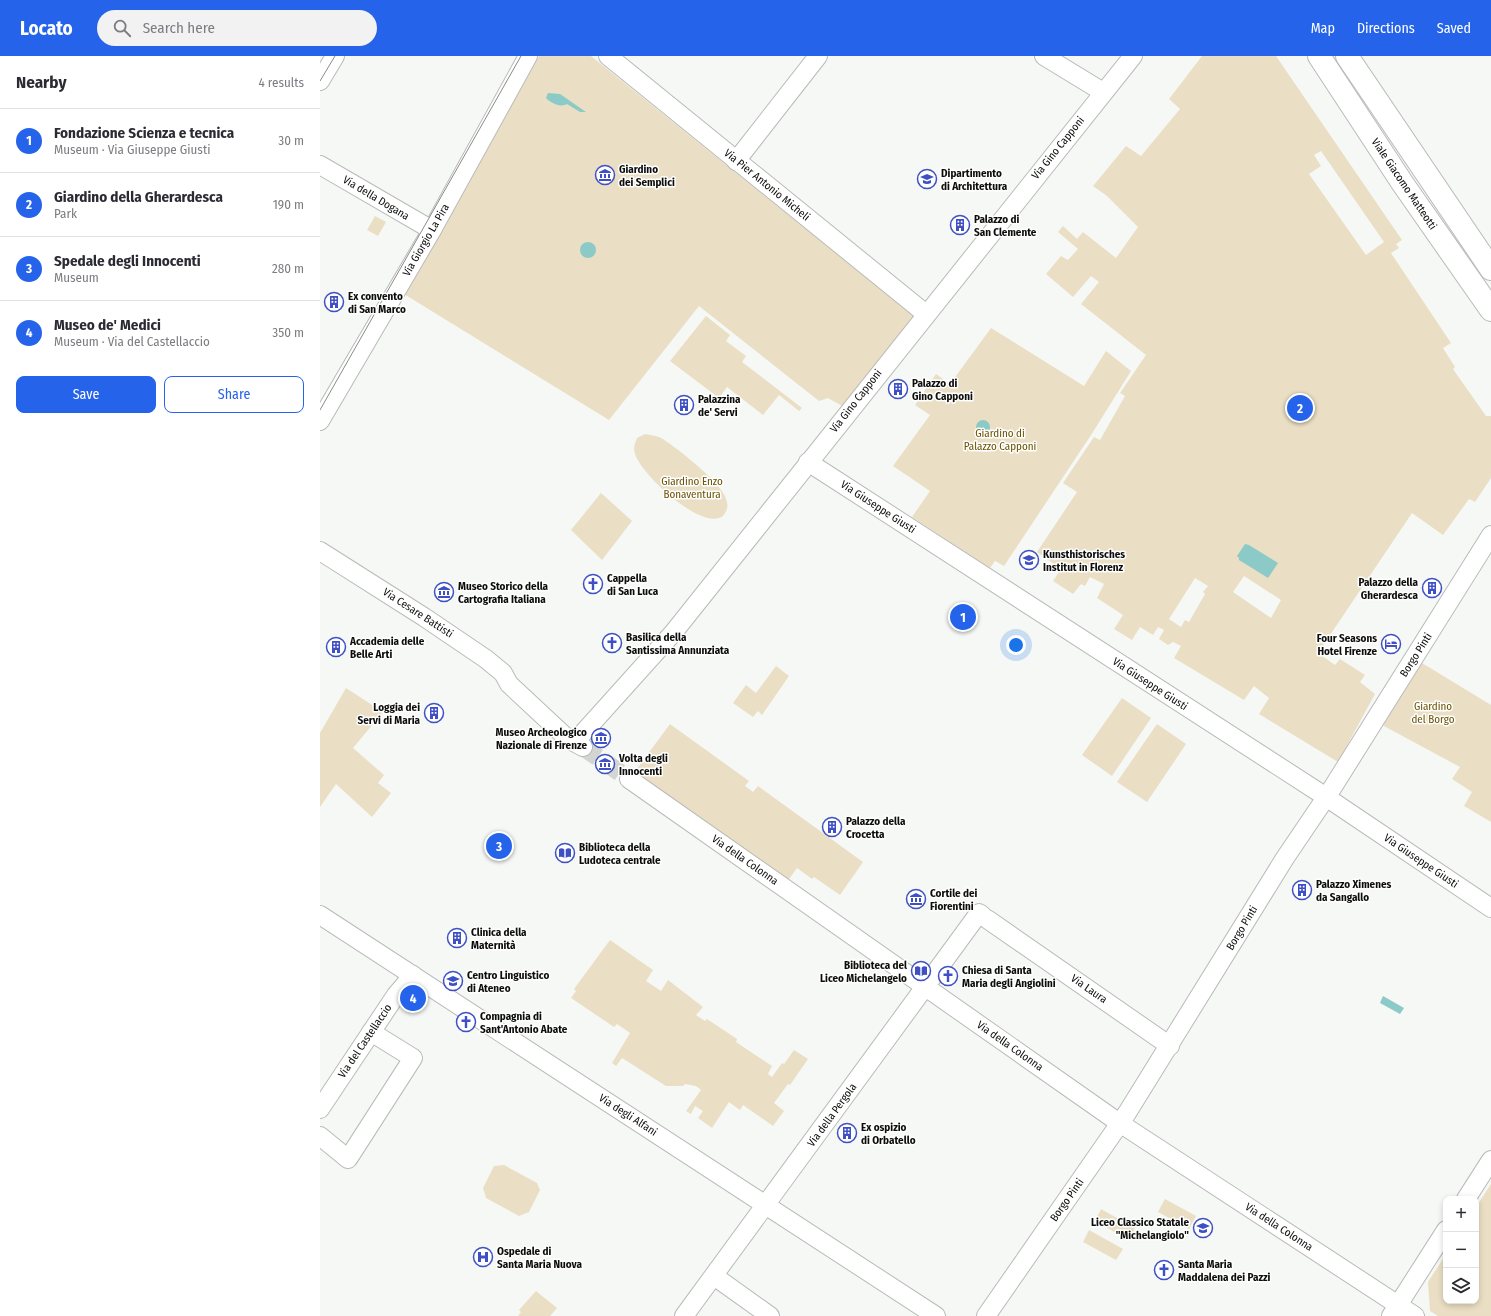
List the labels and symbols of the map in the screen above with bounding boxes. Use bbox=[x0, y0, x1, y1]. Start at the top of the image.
street label: Via Gino Capponi bbox=[1029, 114, 1087, 182]
street label: Viale Giacomo Matteotti bbox=[1369, 136, 1440, 232]
street label: Via Pier Antonio Micheli bbox=[721, 146, 813, 224]
place label: Giardino dei Semplici bbox=[619, 163, 675, 189]
museum icon: Giardino dei Semplici bbox=[594, 164, 616, 186]
place label: Dipartimento di Architettura bbox=[941, 167, 1008, 193]
school or university icon: Dipartimento di Architettura bbox=[916, 168, 938, 190]
street label: Via della Dogana bbox=[340, 173, 412, 223]
street label: Via Giorgio La Pira bbox=[400, 202, 452, 278]
place label: Palazzo di San Clemente bbox=[974, 213, 1037, 239]
building icon: Palazzo di San Clemente bbox=[949, 214, 971, 236]
place label: Ex convento di San Marco bbox=[348, 290, 406, 316]
building icon: Ex convento di San Marco bbox=[323, 291, 345, 313]
street label: Via Gino Capponi bbox=[827, 367, 885, 435]
place label: Palazzo di Gino Capponi bbox=[912, 377, 973, 403]
building icon: Palazzo di Gino Capponi bbox=[887, 378, 909, 400]
place label: Palazzina de' Servi bbox=[698, 393, 741, 419]
pin: 2 bbox=[1287, 393, 1313, 423]
building icon: Palazzina de' Servi bbox=[673, 394, 695, 416]
park label: Giardino di Palazzo Capponi bbox=[964, 427, 1037, 453]
park label: Giardino Enzo Bonaventura bbox=[661, 475, 723, 501]
street label: Via Giuseppe Giusti bbox=[838, 478, 918, 536]
place label: Kunsthistorisches Institut in Florenz bbox=[1043, 548, 1125, 574]
school or university icon: Kunsthistorisches Institut in Florenz bbox=[1018, 549, 1040, 571]
place label: Cappella di San Luca bbox=[607, 572, 659, 598]
church icon: Cappella di San Luca bbox=[582, 573, 604, 595]
place label: Palazzo della Gherardesca bbox=[1359, 576, 1419, 602]
building icon: Palazzo della Gherardesca bbox=[1421, 577, 1443, 599]
place label: Museo Storico della Cartografia Italiana bbox=[458, 580, 549, 606]
museum icon: Museo Storico della Cartografia Italiana bbox=[433, 581, 455, 603]
street label: Via Cesare Battisti bbox=[380, 585, 456, 641]
pin: 1 bbox=[950, 602, 976, 632]
street label: Borgo Pinti bbox=[1397, 630, 1435, 679]
place label: Basilica della Santissima Annunziata bbox=[626, 631, 730, 657]
church icon: Basilica della Santissima Annunziata bbox=[601, 632, 623, 654]
place label: Four Seasons Hotel Firenze bbox=[1317, 632, 1377, 658]
hotel icon: Four Seasons Hotel Firenze bbox=[1380, 633, 1402, 655]
place label: Accademia delle Belle Arti bbox=[349, 635, 425, 661]
your location bbox=[1006, 635, 1026, 655]
building icon: Accademia delle Belle Arti bbox=[325, 636, 347, 658]
street label: Via Giuseppe Giusti bbox=[1110, 655, 1190, 713]
park label: Giardino del Borgo bbox=[1411, 700, 1455, 726]
place label: Loggia dei Servi di Maria bbox=[358, 701, 421, 727]
building icon: Loggia dei Servi di Maria bbox=[423, 702, 445, 724]
place label: Museo Archeologico Nazionale di Firenze bbox=[496, 726, 587, 752]
museum icon: Museo Archeologico Nazionale di Firenze bbox=[590, 727, 612, 749]
place label: Volta degli Innocenti bbox=[618, 752, 668, 778]
museum icon: Volta degli Innocenti bbox=[594, 753, 616, 775]
place label: Palazzo della Crocetta bbox=[846, 815, 906, 841]
building icon: Palazzo della Crocetta bbox=[821, 816, 843, 838]
pin: 3 bbox=[486, 831, 512, 861]
street label: Via Giuseppe Giusti bbox=[1381, 831, 1461, 891]
street label: Via della Colonna bbox=[709, 832, 781, 888]
place label: Biblioteca della Ludoteca centrale bbox=[579, 841, 661, 867]
library icon: Biblioteca della Ludoteca centrale bbox=[554, 842, 576, 864]
place label: Palazzo Ximenes da Sangallo bbox=[1316, 878, 1391, 904]
building icon: Palazzo Ximenes da Sangallo bbox=[1291, 879, 1313, 901]
place label: Cortile dei Fiorentini bbox=[930, 887, 978, 913]
museum icon: Cortile dei Fiorentini bbox=[905, 888, 927, 910]
street label: Borgo Pinti bbox=[1224, 903, 1260, 953]
place label: Clinica della Maternità bbox=[471, 926, 527, 952]
building icon: Clinica della Maternità bbox=[446, 927, 468, 949]
place label: Biblioteca del Liceo Michelangelo bbox=[820, 959, 908, 985]
library icon: Biblioteca del Liceo Michelangelo bbox=[910, 960, 932, 982]
place label: Chiesa di Santa Maria degli Angiolini bbox=[962, 964, 1056, 990]
church icon: Chiesa di Santa Maria degli Angiolini bbox=[937, 965, 959, 987]
place label: Centro Linguistico di Ateneo bbox=[467, 969, 549, 995]
school or university icon: Centro Linguistico di Ateneo bbox=[442, 970, 464, 992]
street label: Via Laura bbox=[1068, 972, 1110, 1006]
pin: 4 bbox=[400, 983, 426, 1013]
street label: Via del Castellaccio bbox=[335, 1001, 395, 1080]
place label: Compagnia di Sant'Antonio Abate bbox=[480, 1010, 568, 1036]
church icon: Compagnia di Sant'Antonio Abate bbox=[455, 1011, 477, 1033]
street label: Via della Colonna bbox=[974, 1018, 1046, 1074]
street label: Via della Pergola bbox=[805, 1081, 859, 1149]
street label: Via degli Alfani bbox=[596, 1091, 660, 1139]
place label: Ex ospizio di Orbatello bbox=[861, 1121, 916, 1147]
building icon: Ex ospizio di Orbatello bbox=[836, 1122, 858, 1144]
street label: Borgo Pinti bbox=[1047, 1176, 1087, 1224]
street label: Via della Colonna bbox=[1243, 1200, 1315, 1254]
place label: Liceo Classico Statale "Michelangiolo" bbox=[1091, 1216, 1189, 1242]
school or university icon: Liceo Classico Statale "Michelangiolo" bbox=[1192, 1217, 1214, 1239]
place label: Ospedale di Santa Maria Nuova bbox=[497, 1245, 583, 1271]
hospital icon: Ospedale di Santa Maria Nuova bbox=[472, 1246, 494, 1268]
place label: Santa Maria Maddalena dei Pazzi bbox=[1178, 1258, 1271, 1284]
church icon: Santa Maria Maddalena dei Pazzi bbox=[1153, 1259, 1175, 1281]

